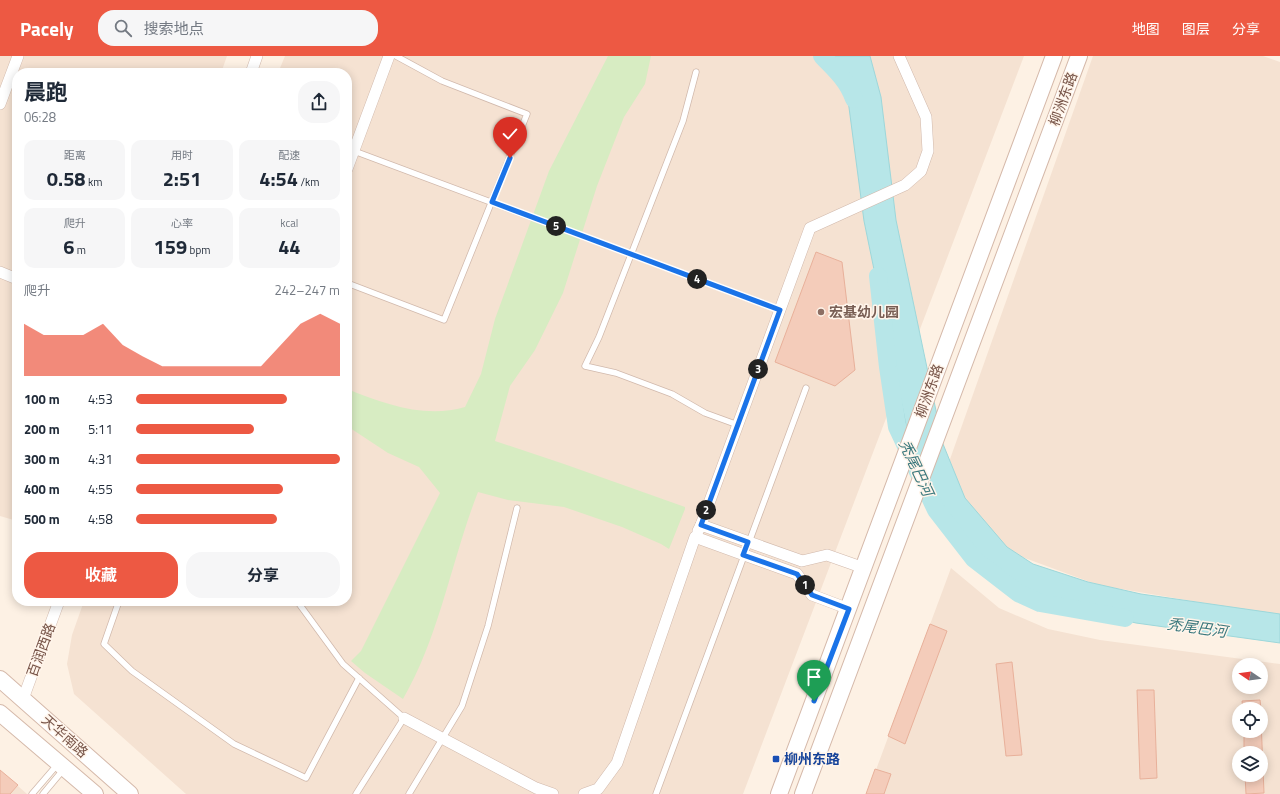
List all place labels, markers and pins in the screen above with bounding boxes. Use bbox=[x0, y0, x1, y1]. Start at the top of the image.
pin bbox=[493, 117, 527, 158]
pin: 5 bbox=[546, 216, 566, 236]
pin: 4 bbox=[687, 269, 707, 289]
place label: 宏基幼儿园 bbox=[829, 301, 899, 322]
marker: 宏基幼儿园 bbox=[816, 307, 826, 317]
pin: 3 bbox=[748, 359, 768, 379]
pin: 2 bbox=[696, 500, 716, 520]
pin: 1 bbox=[795, 575, 815, 595]
pin bbox=[797, 660, 831, 701]
place label: 柳州东路 bbox=[784, 748, 840, 769]
marker: 柳州东路 bbox=[771, 754, 781, 764]

